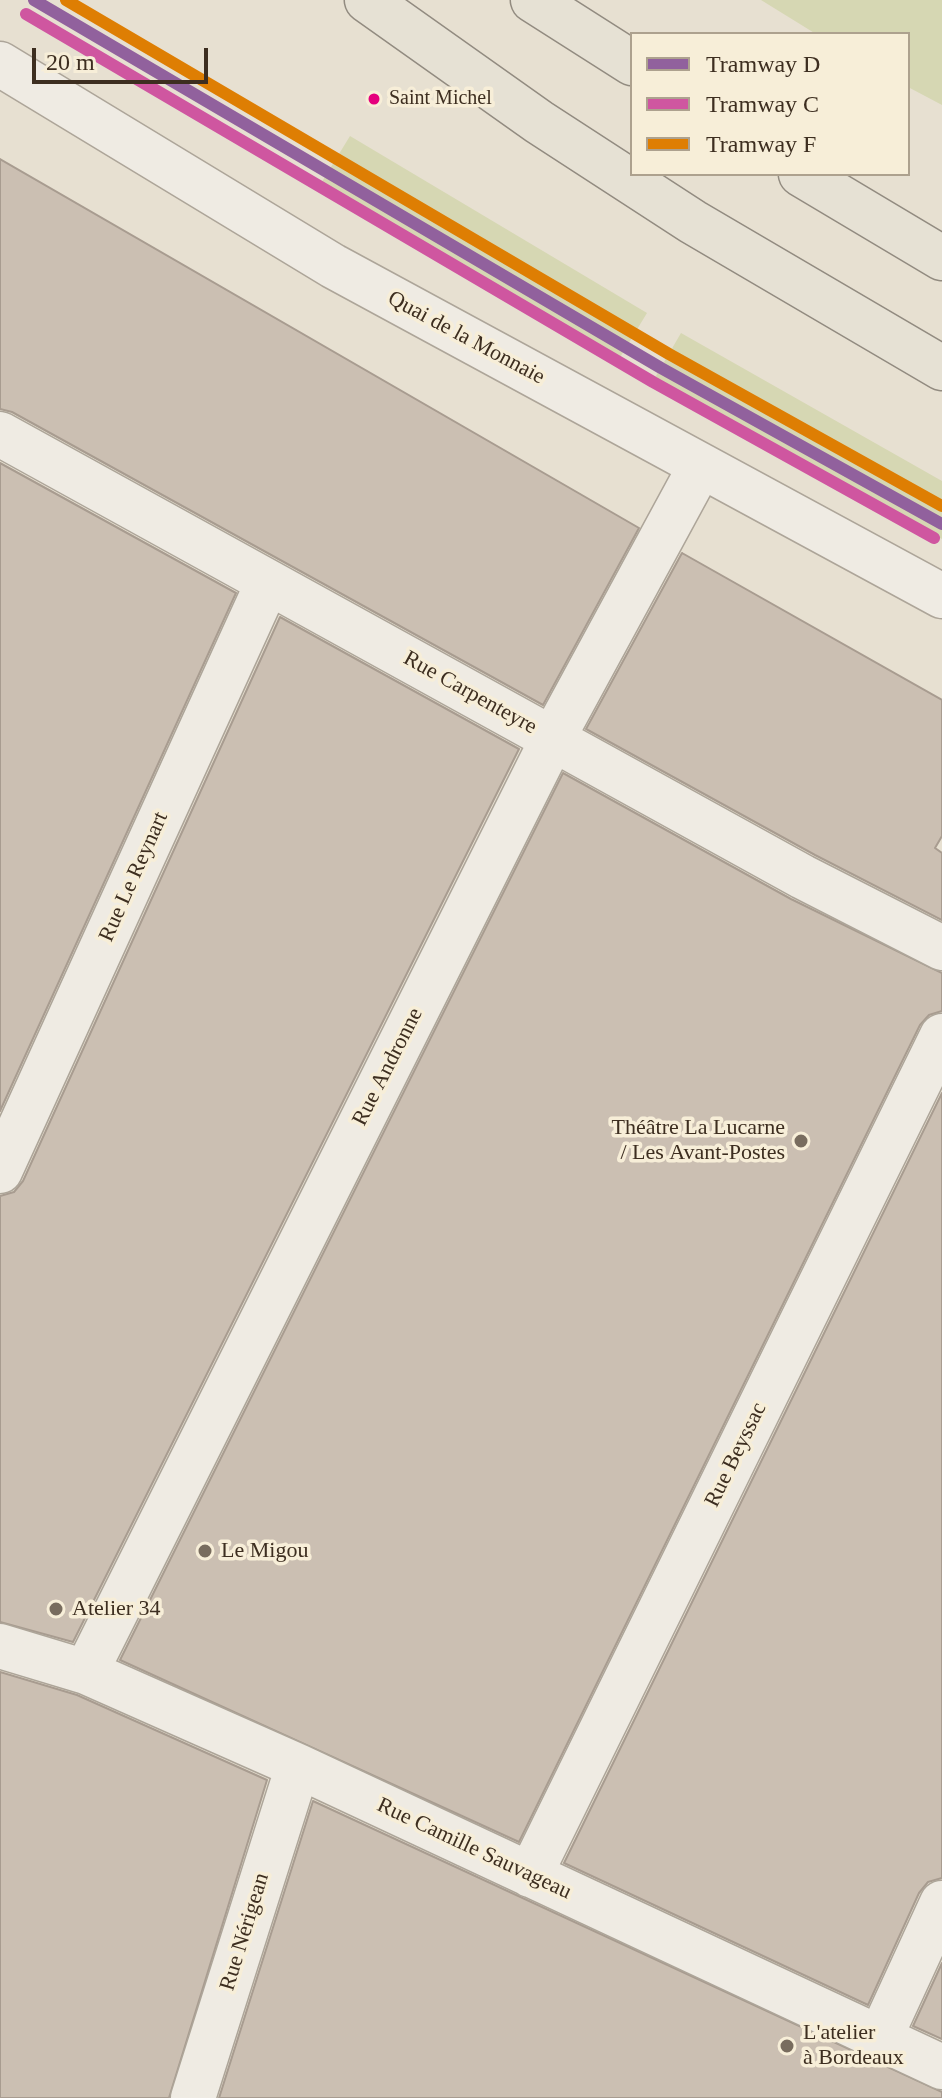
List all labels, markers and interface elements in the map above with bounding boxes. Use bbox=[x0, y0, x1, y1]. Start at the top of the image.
scale bar bbox=[36, 32, 212, 82]
legend bbox=[630, 32, 910, 176]
text: 20 m bbox=[46, 49, 95, 75]
text: Tramway D bbox=[706, 51, 820, 77]
place label: Saint Michel bbox=[389, 87, 492, 111]
marker: Saint Michel bbox=[366, 91, 382, 107]
text: Tramway C bbox=[706, 91, 819, 117]
text: Tramway F bbox=[706, 131, 816, 157]
street label: Quai de la Monnaie bbox=[383, 285, 549, 391]
street label: Rue Carpenteyre bbox=[399, 645, 541, 741]
street label: Rue Le Reynart bbox=[94, 808, 174, 946]
street label: Rue Andronne bbox=[347, 1004, 429, 1130]
place label: Théâtre La Lucarne / Les Avant-Postes bbox=[612, 1115, 785, 1166]
marker: Théâtre La Lucarne / Les Avant-Postes bbox=[792, 1132, 810, 1150]
street label: Rue Beyssac bbox=[699, 1398, 773, 1512]
place label: Le Migou bbox=[221, 1538, 308, 1564]
marker: Le Migou bbox=[196, 1542, 214, 1560]
place label: Atelier 34 bbox=[72, 1596, 161, 1622]
marker: Atelier 34 bbox=[47, 1600, 65, 1618]
street label: Rue Camille Sauvageau bbox=[373, 1792, 575, 1906]
street label: Rue Nérigean bbox=[215, 1870, 275, 1994]
place label: L'atelier à Bordeaux bbox=[803, 2020, 904, 2072]
marker: L'atelier à Bordeaux bbox=[778, 2037, 796, 2055]

